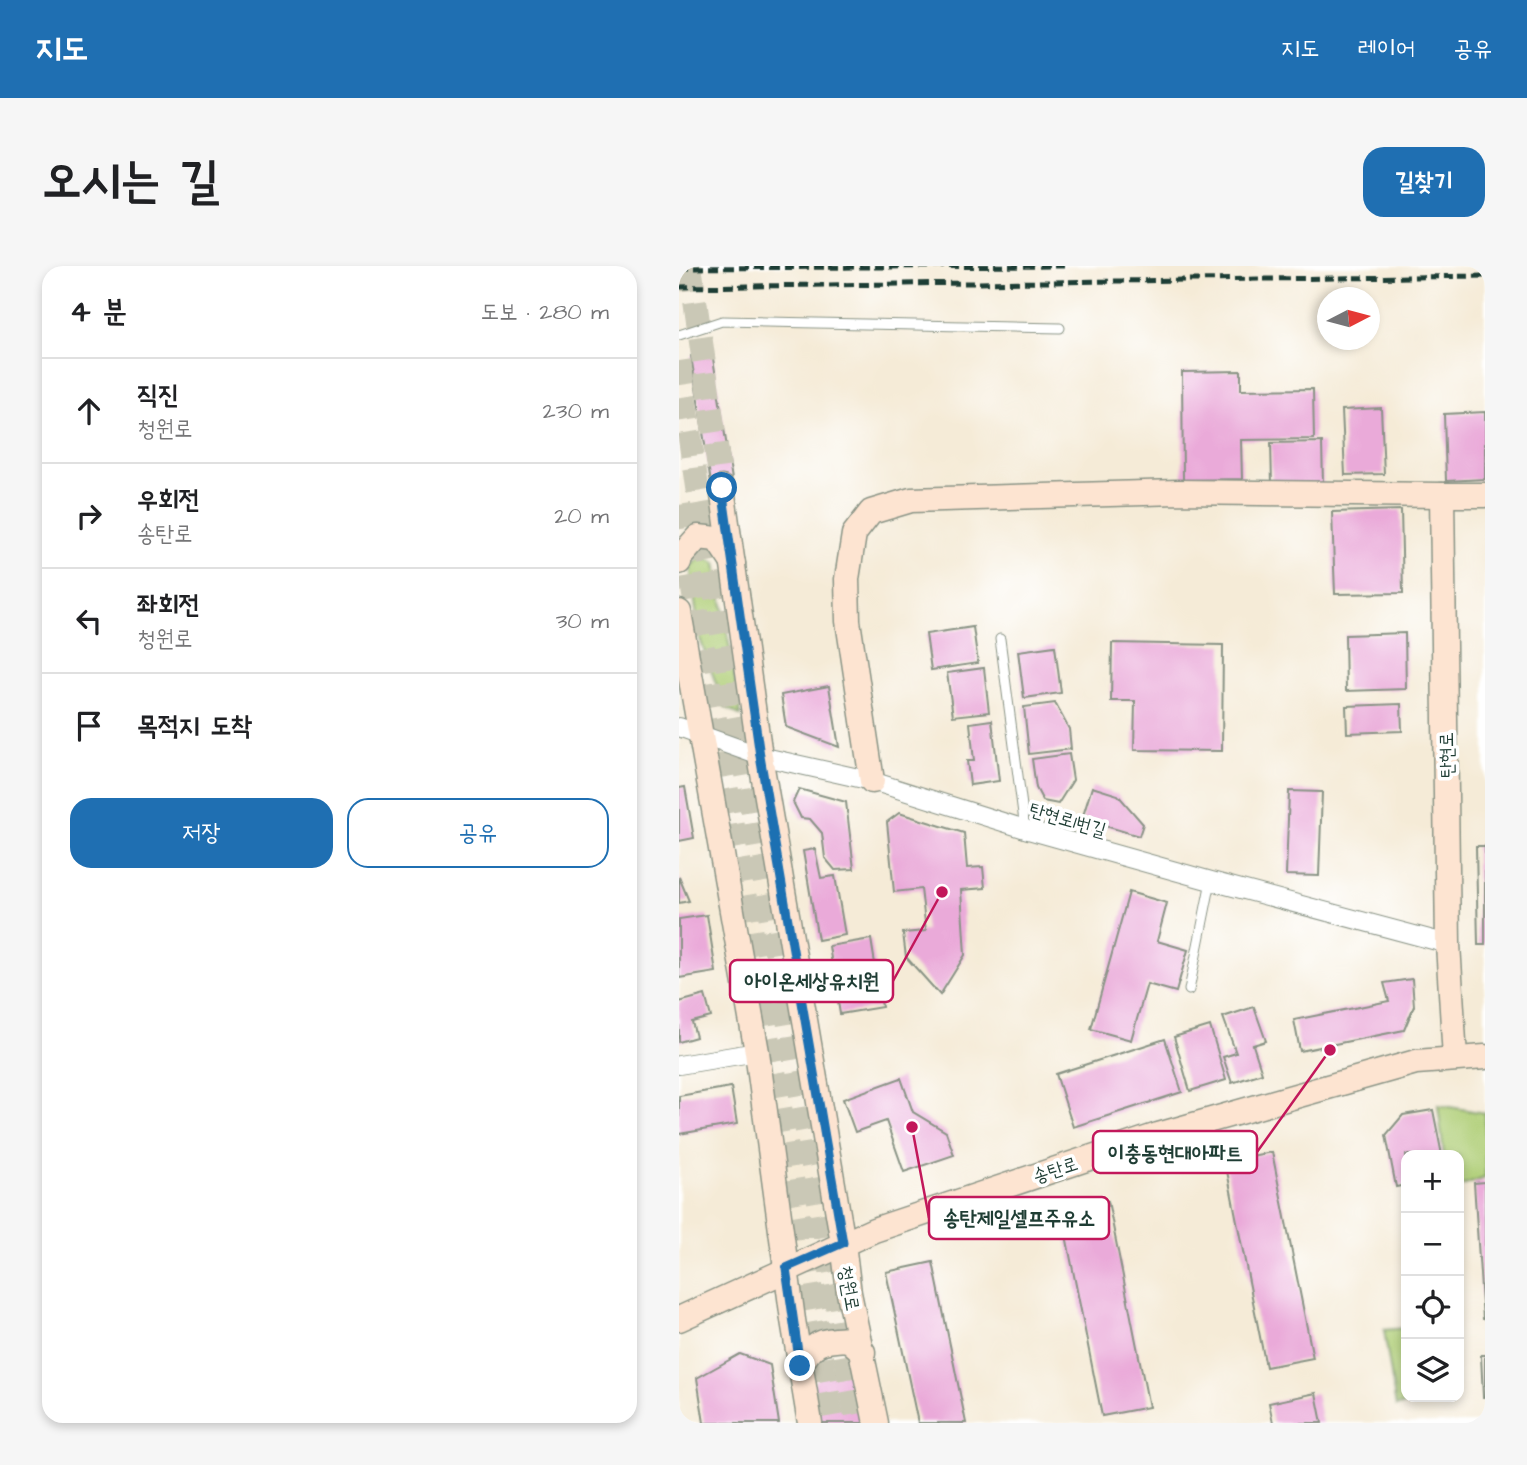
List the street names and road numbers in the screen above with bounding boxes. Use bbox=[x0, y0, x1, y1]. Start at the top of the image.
street label: 탄현로 bbox=[1434, 732, 1461, 778]
street label: 탄현로1번길 bbox=[1026, 797, 1109, 844]
street label: 송탄로 bbox=[1029, 1150, 1081, 1190]
street label: 청원로 bbox=[831, 1263, 866, 1313]

